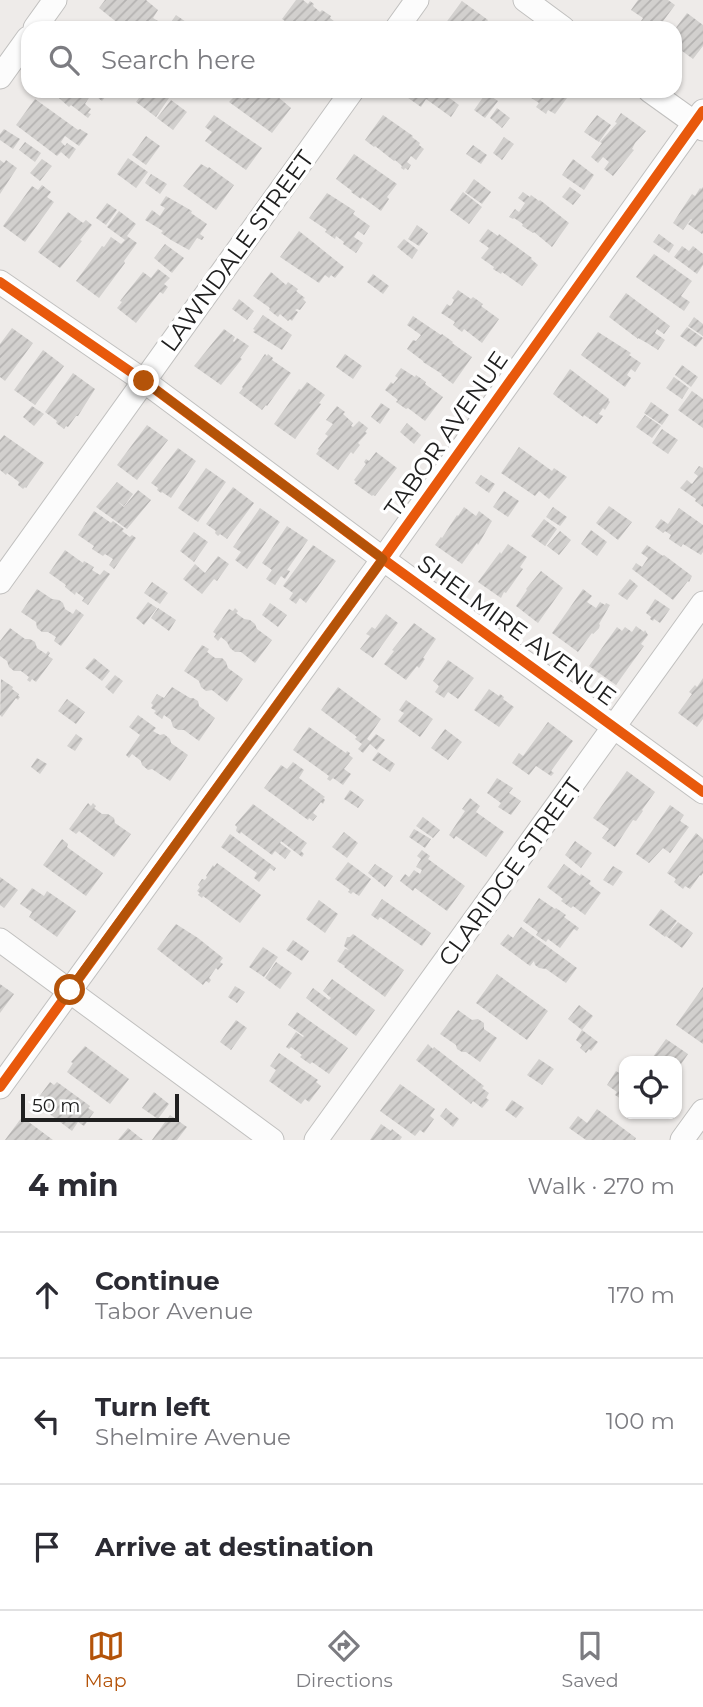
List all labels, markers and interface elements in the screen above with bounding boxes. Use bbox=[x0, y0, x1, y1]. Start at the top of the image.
search box bbox=[21, 21, 682, 98]
icon: search bbox=[45, 41, 83, 79]
text: Search here bbox=[101, 44, 256, 76]
street label: LAWNDALE STREET bbox=[154, 145, 320, 357]
street label: TABOR AVENUE bbox=[378, 346, 514, 522]
route end bbox=[128, 365, 159, 396]
street label: SHELMIRE AVENUE bbox=[412, 548, 622, 712]
street label: CLARIDGE STREET bbox=[432, 772, 588, 972]
route start bbox=[54, 974, 85, 1005]
map controls bbox=[619, 1056, 682, 1119]
button: locate bbox=[619, 1056, 682, 1119]
scale bar bbox=[21, 1091, 178, 1123]
text: 50 m bbox=[32, 1094, 80, 1117]
text: 4 min bbox=[28, 1167, 118, 1204]
text: Walk · 270 m bbox=[528, 1172, 675, 1200]
text: Continue bbox=[95, 1265, 220, 1297]
icon: ahead bbox=[28, 1276, 66, 1314]
text: 170 m bbox=[608, 1281, 675, 1309]
text: Tabor Avenue bbox=[95, 1297, 253, 1325]
text: Turn left bbox=[95, 1391, 211, 1423]
icon: left bbox=[28, 1402, 66, 1440]
text: 100 m bbox=[606, 1407, 675, 1435]
text: Shelmire Avenue bbox=[95, 1423, 291, 1451]
icon: arrive bbox=[28, 1528, 66, 1566]
text: Arrive at destination bbox=[95, 1531, 374, 1563]
tab: Map bbox=[84, 1627, 127, 1692]
tab: Directions bbox=[295, 1627, 393, 1692]
tab: Saved bbox=[562, 1627, 619, 1692]

